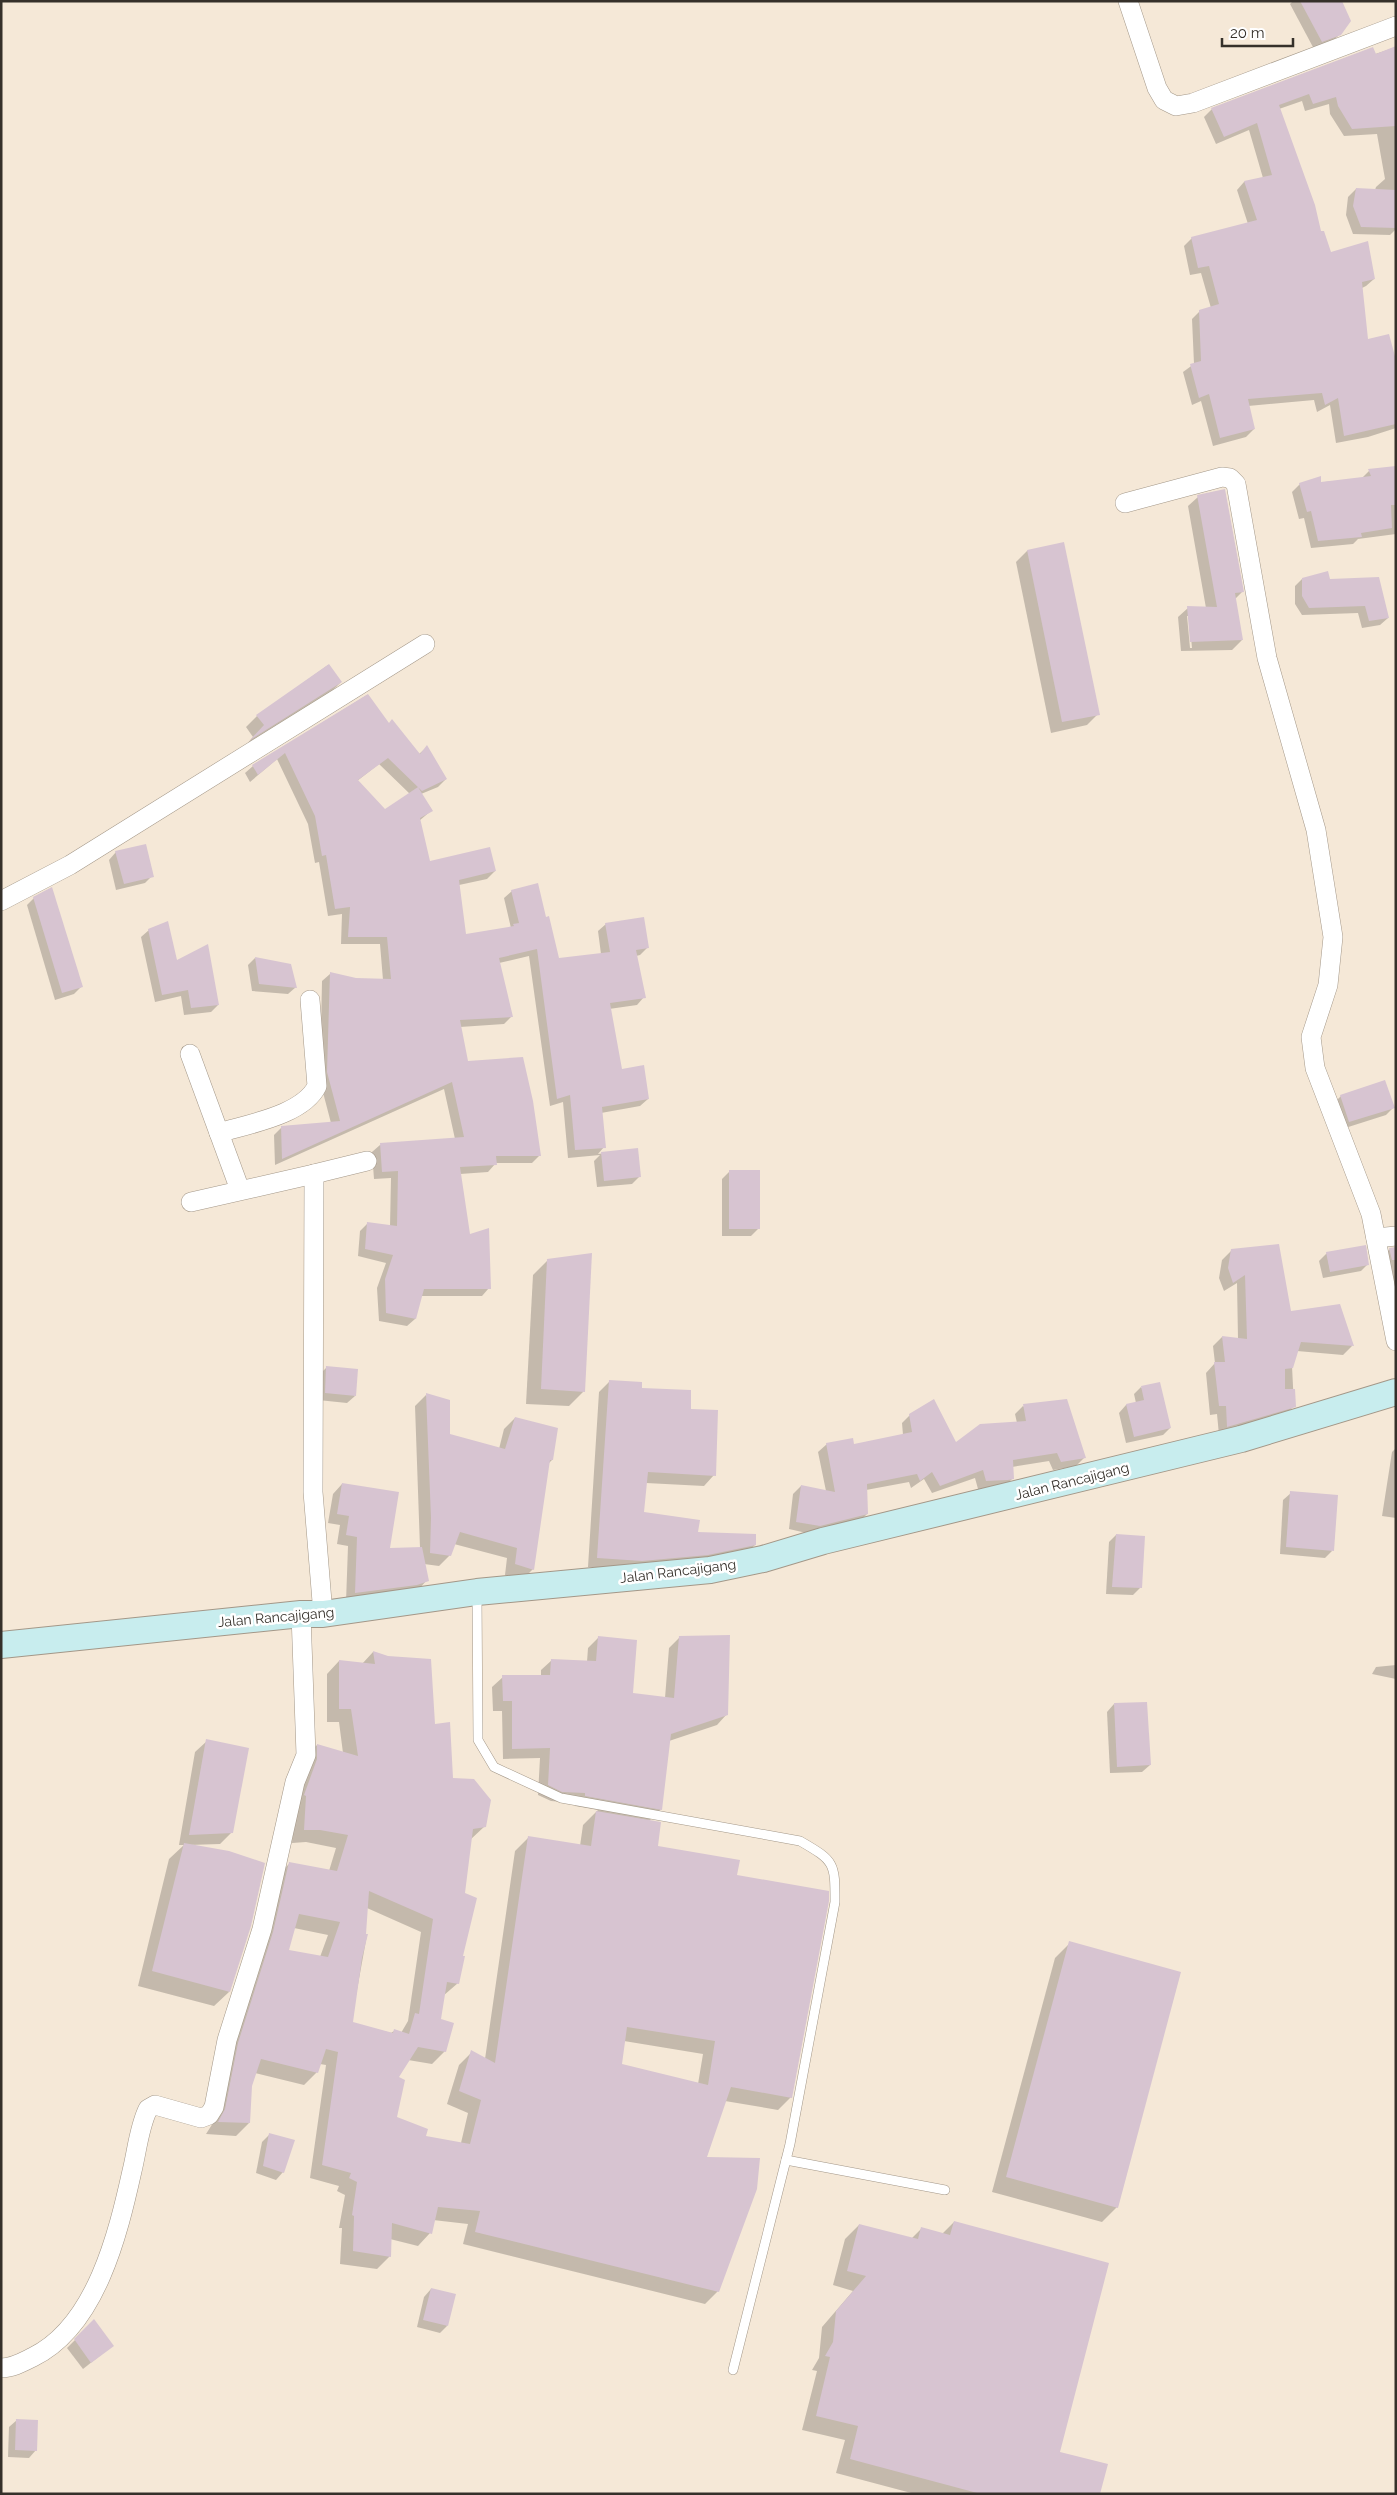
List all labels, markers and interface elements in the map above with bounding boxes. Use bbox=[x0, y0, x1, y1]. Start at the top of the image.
scale bar bbox=[1222, 15, 1293, 47]
text: 20 m bbox=[1230, 24, 1265, 42]
street label: Jalan Rancajigang bbox=[1013, 1459, 1131, 1503]
street label: Jalan Rancajigang bbox=[619, 1556, 737, 1586]
street label: Jalan Rancajigang bbox=[217, 1604, 335, 1630]

